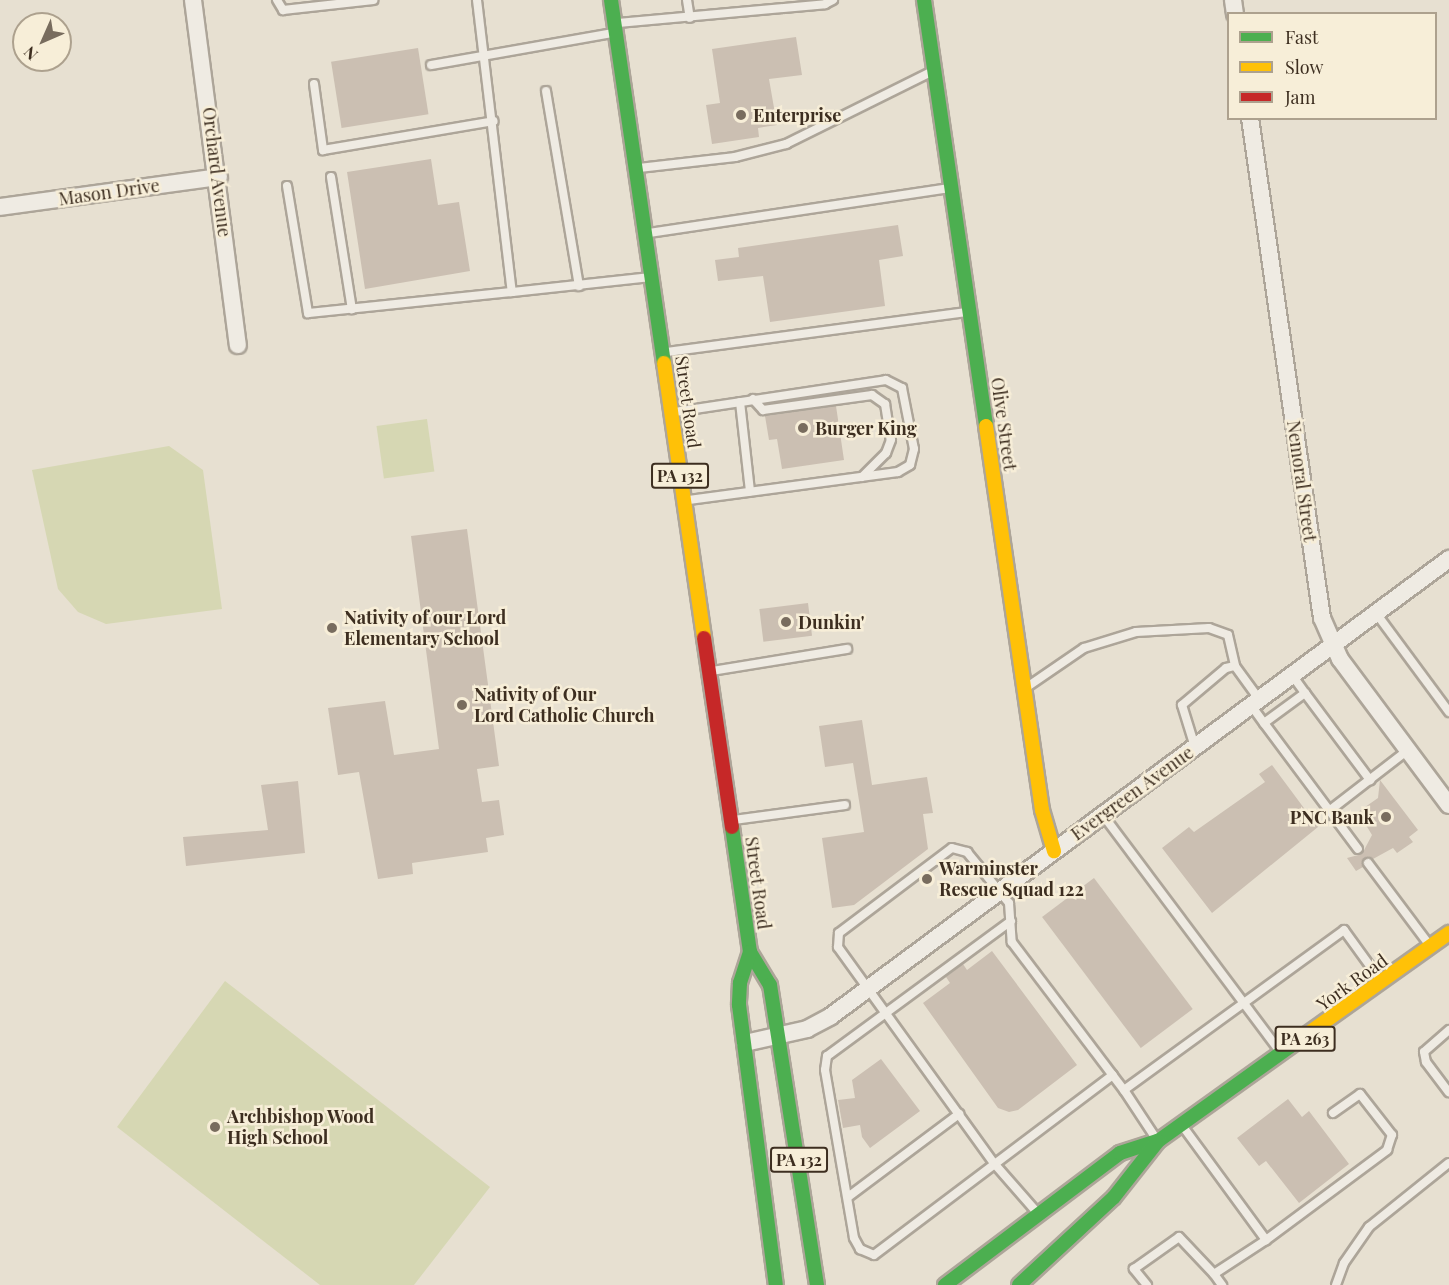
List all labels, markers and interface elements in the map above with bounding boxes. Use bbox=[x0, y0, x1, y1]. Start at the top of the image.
north arrow bbox=[12, 12, 72, 72]
legend bbox=[1227, 12, 1437, 120]
text: Fast bbox=[1285, 25, 1318, 49]
text: N bbox=[19, 42, 42, 65]
text: Slow bbox=[1285, 55, 1323, 79]
text: Jam bbox=[1285, 85, 1315, 109]
place label: Enterprise bbox=[753, 104, 841, 126]
street label: Orchard Avenue bbox=[198, 106, 236, 238]
marker: Enterprise bbox=[734, 108, 748, 122]
street label: Mason Drive bbox=[57, 174, 161, 210]
street label: Street Road bbox=[671, 354, 705, 450]
street label: Olive Street bbox=[987, 376, 1021, 472]
place label: Burger King bbox=[815, 417, 917, 439]
street label: Nemoral Street bbox=[1283, 419, 1321, 543]
marker: Burger King bbox=[796, 421, 810, 435]
road number: PA 132 bbox=[650, 463, 710, 489]
place label: Nativity of our Lord Elementary School bbox=[344, 607, 507, 650]
place label: Dunkin' bbox=[798, 611, 865, 633]
marker: Dunkin' bbox=[779, 615, 793, 629]
marker: Nativity of our Lord Elementary School bbox=[325, 621, 339, 635]
place label: Nativity of Our Lord Catholic Church bbox=[474, 684, 655, 726]
marker: Nativity of Our Lord Catholic Church bbox=[455, 698, 469, 712]
street label: Evergreen Avenue bbox=[1066, 741, 1198, 845]
place label: PNC Bank bbox=[1290, 806, 1374, 828]
marker: PNC Bank bbox=[1379, 810, 1393, 824]
street label: Street Road bbox=[741, 835, 775, 931]
place label: Warminster Rescue Squad 122 bbox=[939, 858, 1084, 900]
marker: Warminster Rescue Squad 122 bbox=[920, 872, 934, 886]
street label: York Road bbox=[1312, 949, 1392, 1015]
road number: PA 263 bbox=[1274, 1026, 1336, 1052]
place label: Archbishop Wood High School bbox=[227, 1106, 375, 1148]
marker: Archbishop Wood High School bbox=[208, 1120, 222, 1134]
road number: PA 132 bbox=[769, 1147, 829, 1173]

